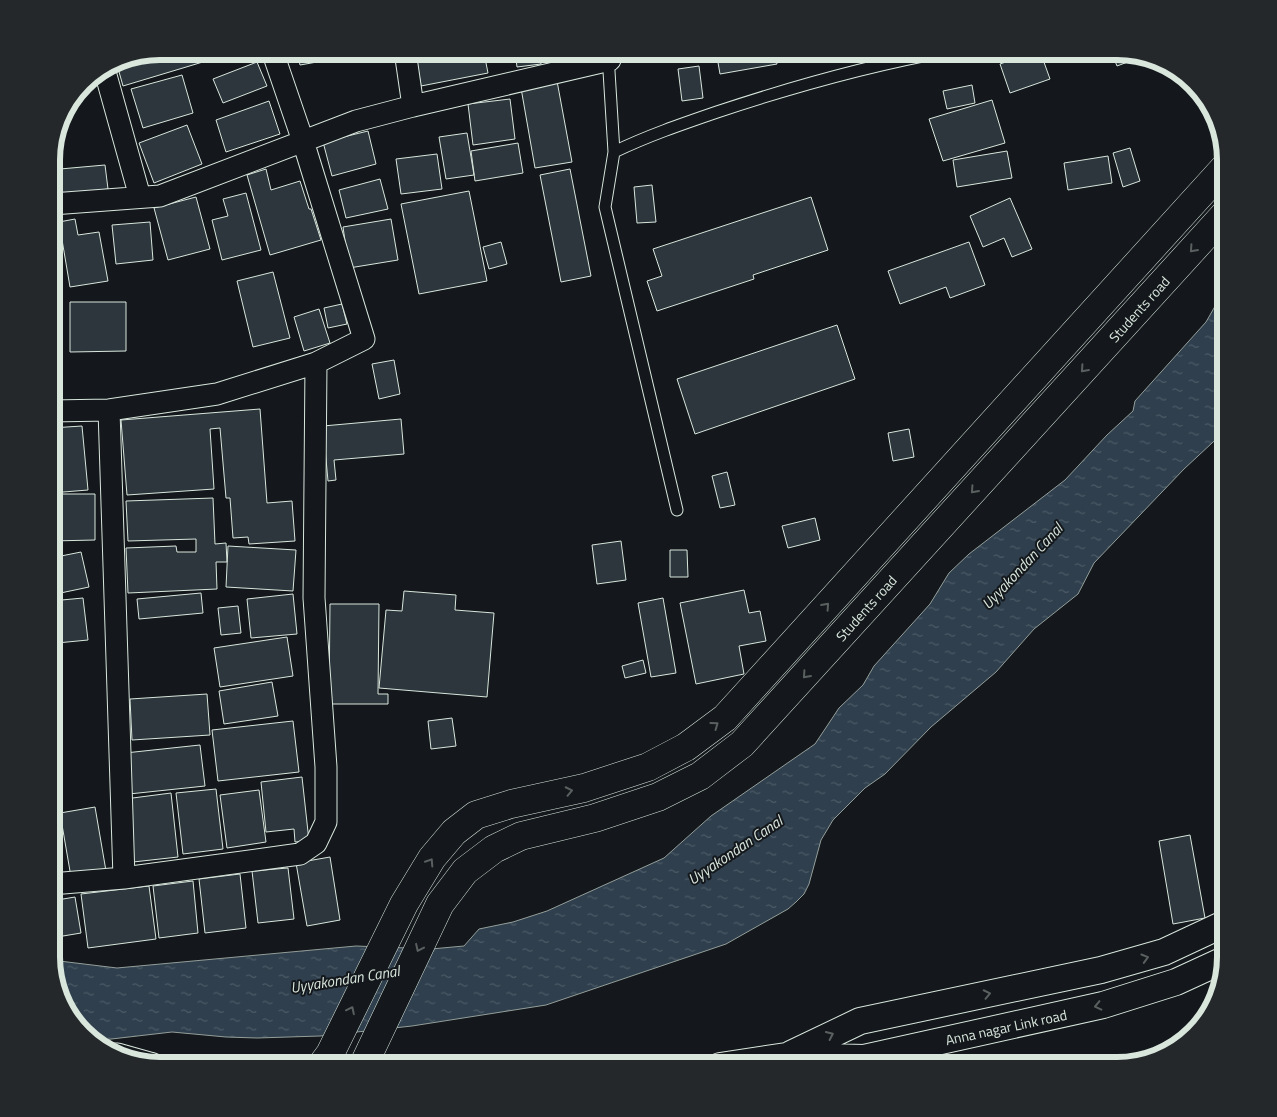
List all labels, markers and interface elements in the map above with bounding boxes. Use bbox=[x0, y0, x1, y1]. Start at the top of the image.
one-way arrow bbox=[1190, 244, 1199, 253]
street label: Students road bbox=[1103, 271, 1175, 347]
one-way arrow bbox=[1080, 364, 1089, 373]
one-way arrow bbox=[971, 484, 980, 493]
water label: Uyyakondan Canal bbox=[976, 517, 1069, 614]
street label: Students road bbox=[830, 570, 902, 646]
one-way arrow bbox=[820, 603, 829, 612]
one-way arrow bbox=[803, 669, 812, 678]
one-way arrow bbox=[709, 722, 719, 731]
one-way arrow bbox=[564, 787, 573, 797]
water label: Uyyakondan Canal bbox=[683, 809, 789, 890]
one-way arrow bbox=[423, 859, 433, 868]
one-way arrow bbox=[415, 943, 425, 952]
one-way arrow bbox=[1140, 953, 1149, 963]
water label: Uyyakondan Canal bbox=[289, 959, 403, 999]
one-way arrow bbox=[982, 989, 991, 1000]
one-way arrow bbox=[1094, 1000, 1103, 1011]
street label: Anna nagar Link road bbox=[943, 1004, 1069, 1050]
one-way arrow bbox=[345, 1006, 355, 1015]
one-way arrow bbox=[825, 1031, 834, 1041]

